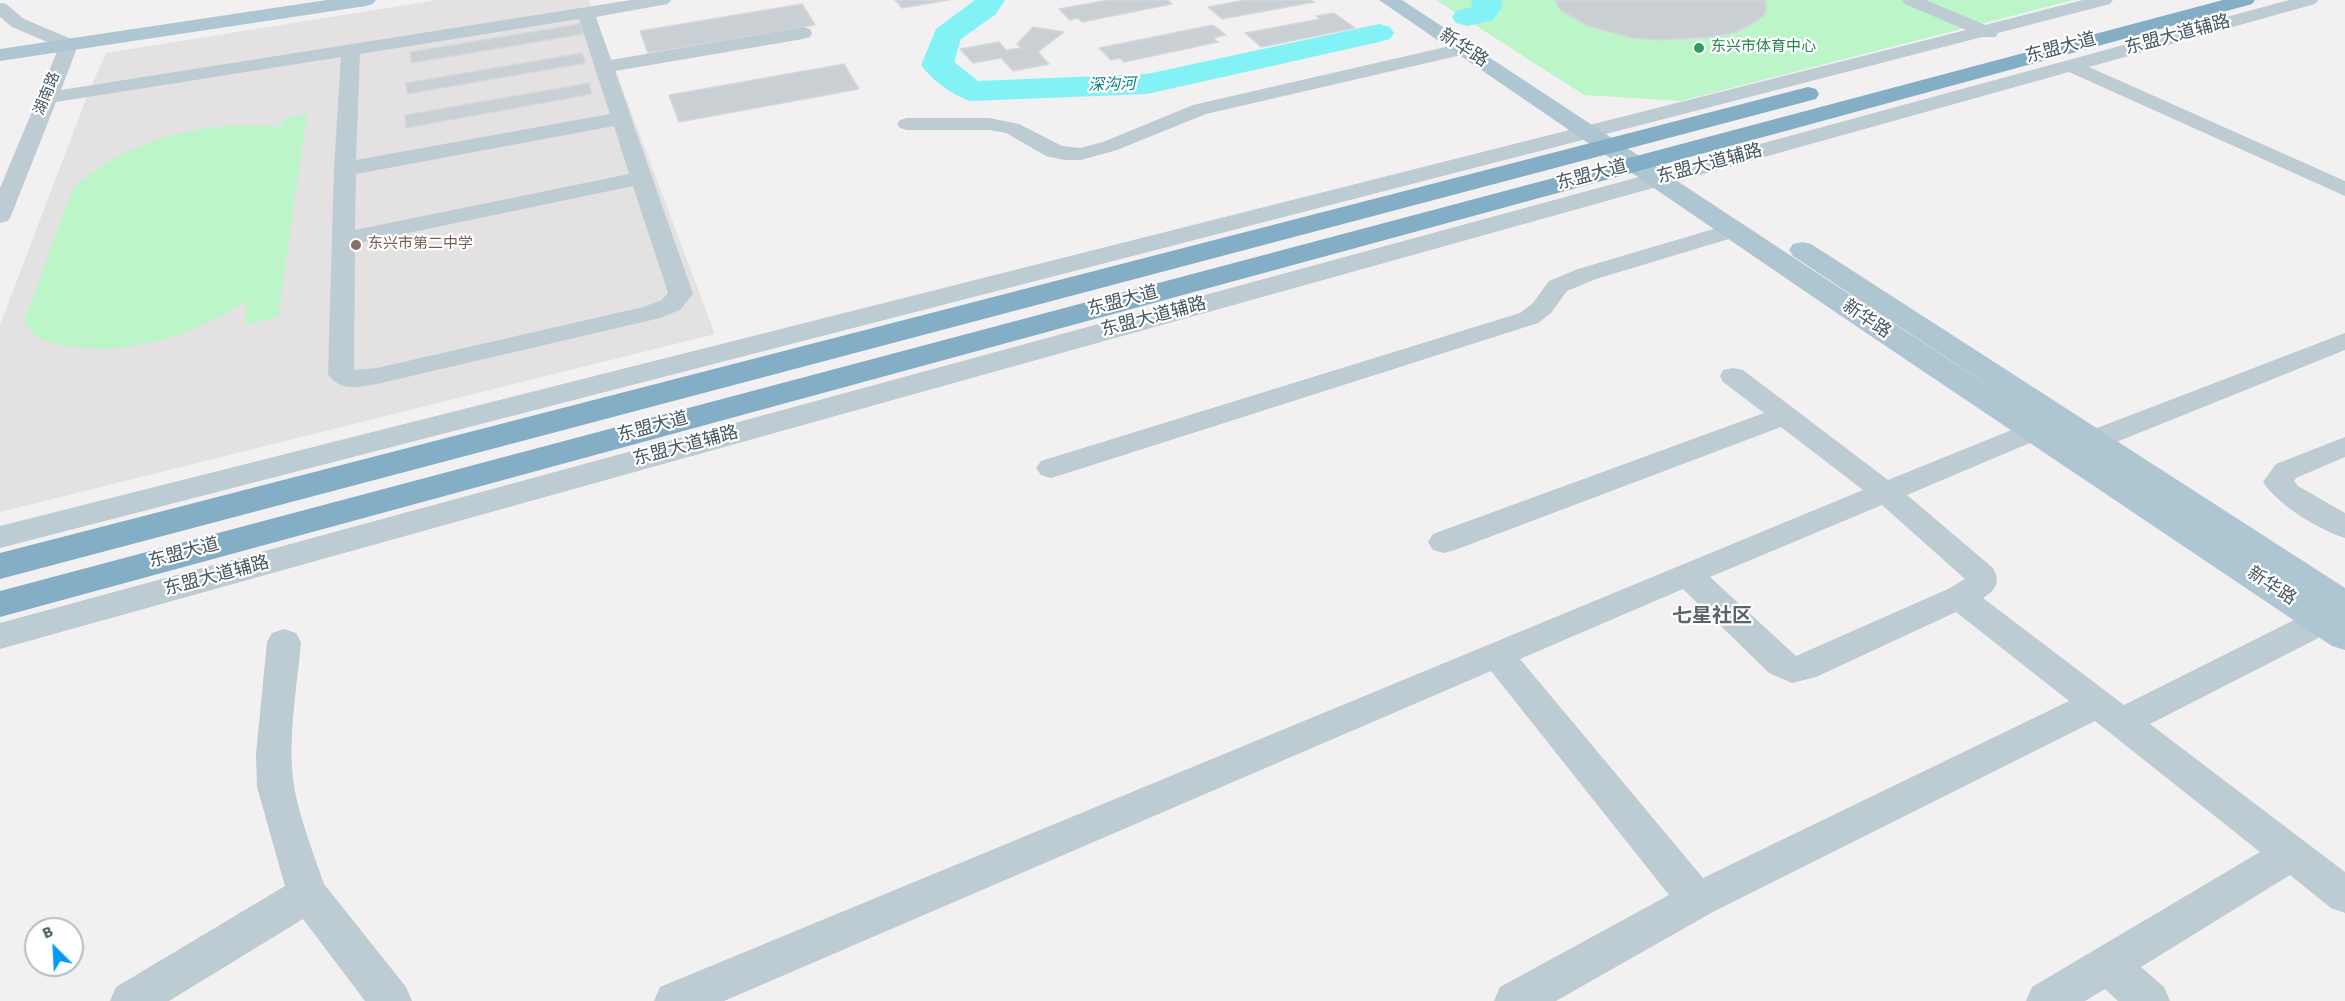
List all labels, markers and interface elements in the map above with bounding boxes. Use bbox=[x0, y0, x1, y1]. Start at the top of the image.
street label: 东盟大道辅路 bbox=[2123, 12, 2233, 60]
street label: 新华路 bbox=[1434, 25, 1492, 73]
street label: 东盟大道 bbox=[2023, 29, 2099, 69]
place label: 东兴市体育中心 bbox=[1711, 39, 1816, 57]
marker: 东兴市体育中心 bbox=[1692, 41, 1706, 55]
street label: 湖南路 bbox=[31, 70, 65, 118]
water label: 深沟河 bbox=[1088, 76, 1136, 96]
street label: 东盟大道辅路 bbox=[1655, 141, 1765, 189]
street label: 东盟大道 bbox=[1554, 156, 1630, 196]
place label: 东兴市第二中学 bbox=[368, 236, 473, 254]
marker: 东兴市第二中学 bbox=[349, 238, 363, 252]
street label: 东盟大道 bbox=[1085, 282, 1161, 322]
street label: 东盟大道辅路 bbox=[1099, 294, 1209, 342]
street label: 新华路 bbox=[1838, 296, 1894, 344]
street label: 东盟大道 bbox=[615, 408, 691, 448]
street label: 东盟大道辅路 bbox=[631, 423, 741, 471]
street label: 东盟大道 bbox=[146, 534, 222, 574]
street label: 东盟大道辅路 bbox=[162, 553, 272, 601]
street label: 新华路 bbox=[2242, 563, 2300, 611]
district label: 七星社区 bbox=[1672, 606, 1752, 630]
north arrow bbox=[24, 917, 84, 977]
text: B bbox=[39, 920, 56, 944]

